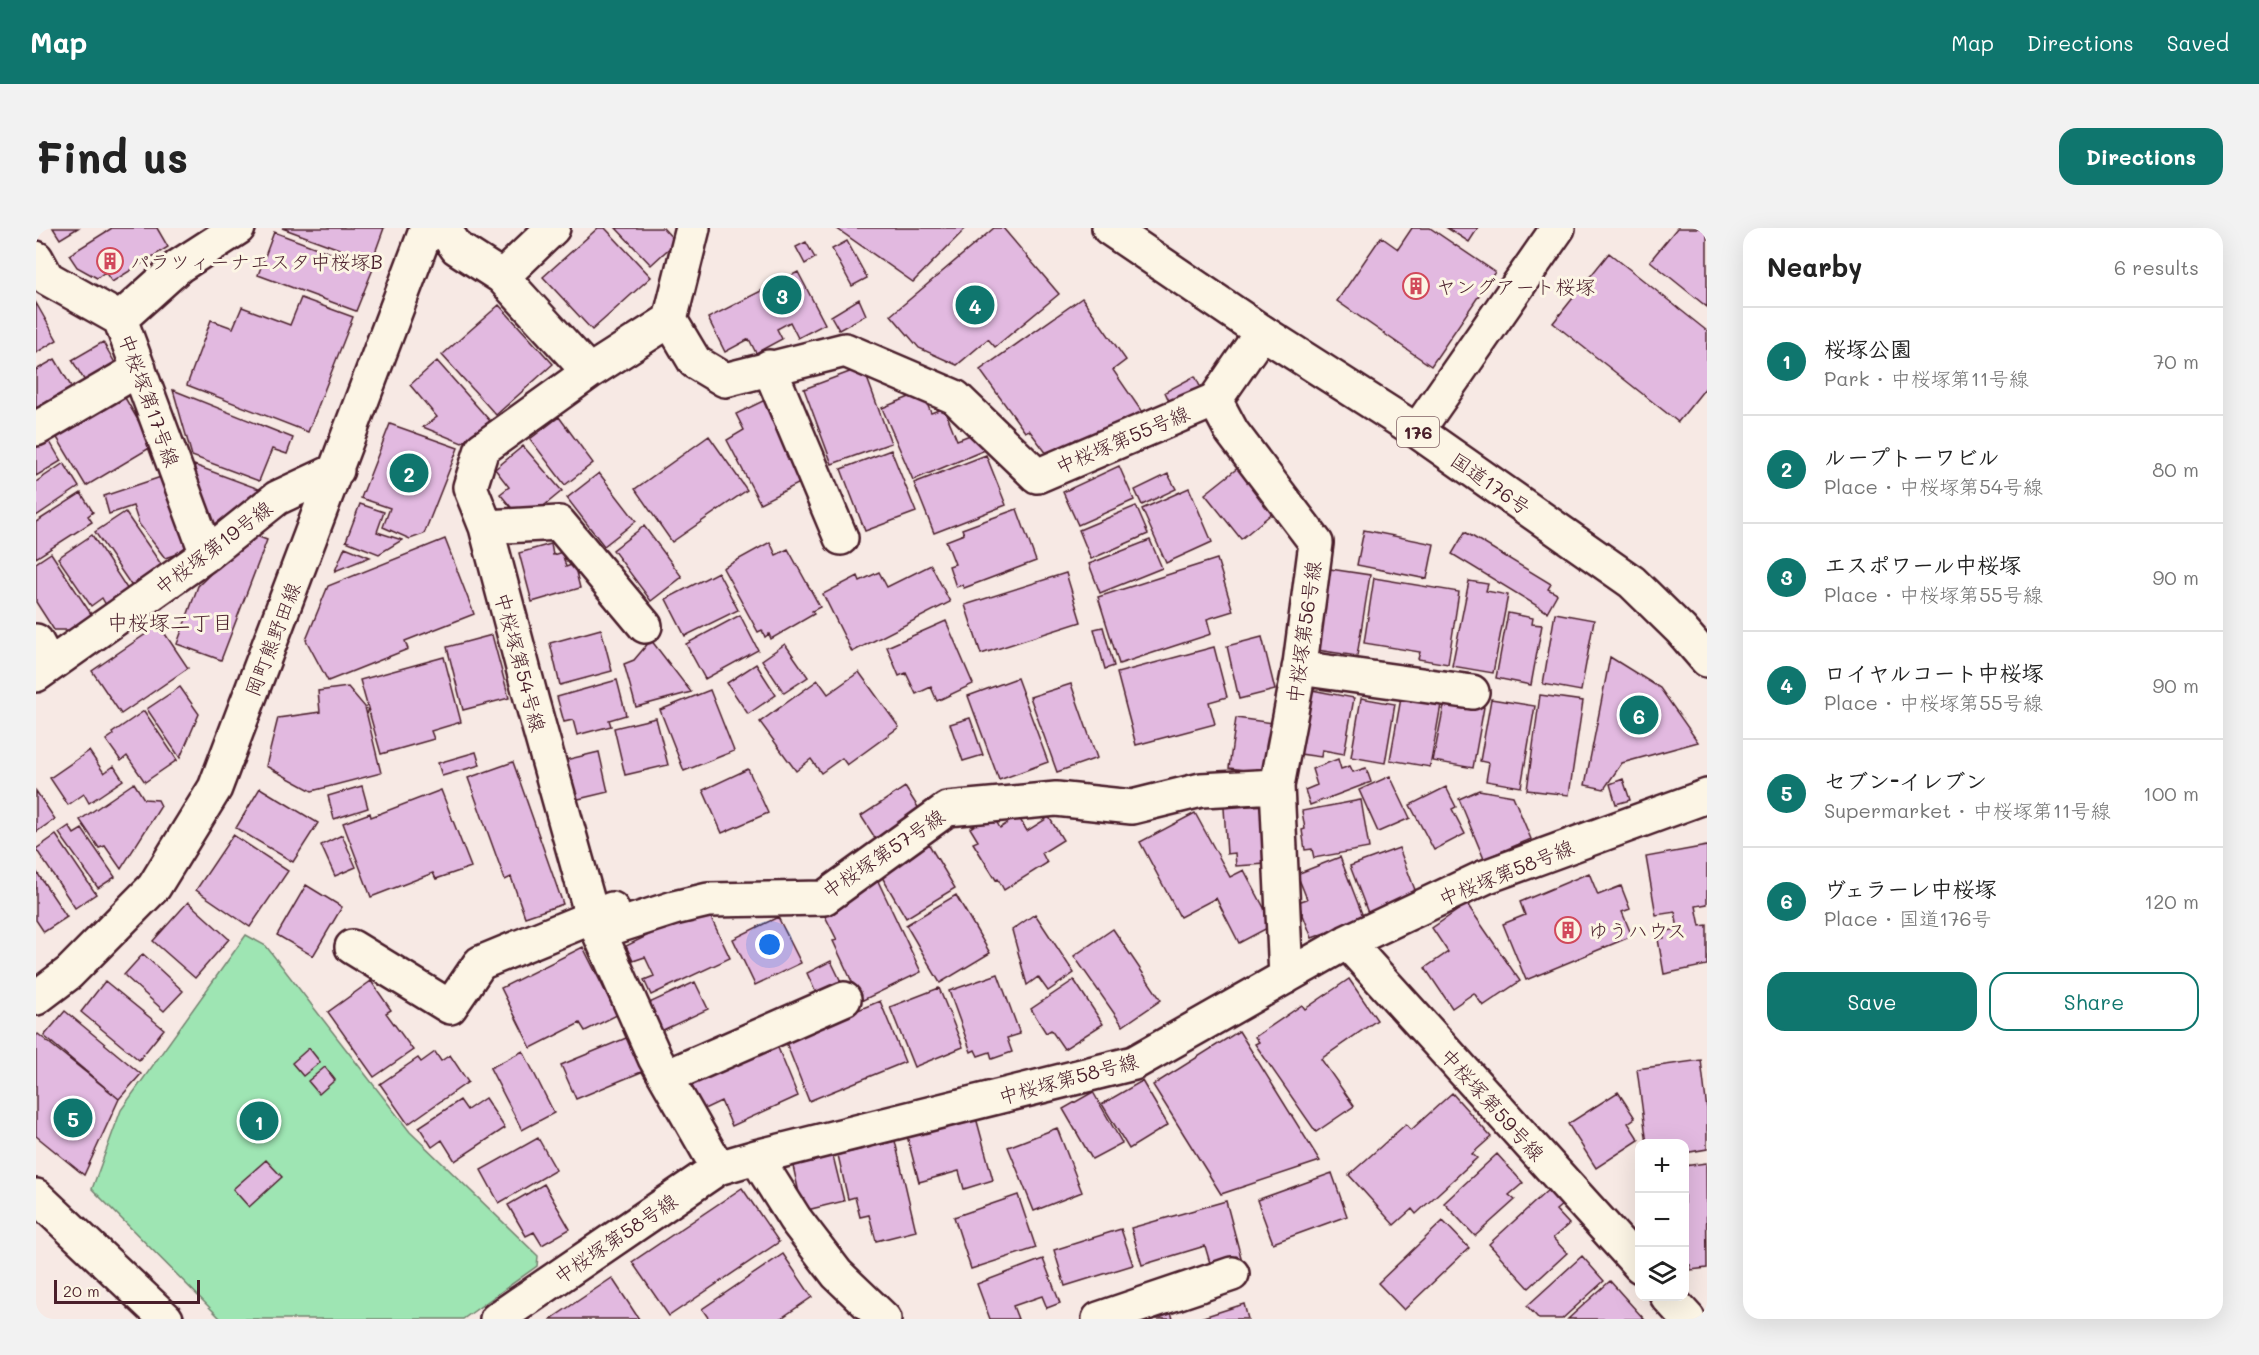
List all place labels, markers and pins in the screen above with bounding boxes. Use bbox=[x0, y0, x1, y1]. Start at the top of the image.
building icon: パラツィーナエスタ中桜塚B bbox=[95, 246, 125, 276]
place label: パラツィーナエスタ中桜塚B bbox=[130, 248, 383, 274]
building icon: ヤングアート桜塚 bbox=[1401, 271, 1431, 301]
pin: 3 bbox=[762, 272, 802, 318]
place label: ヤングアート桜塚 bbox=[1436, 273, 1595, 299]
pin: 4 bbox=[956, 282, 994, 328]
pin: 2 bbox=[390, 450, 428, 496]
pin: 6 bbox=[1620, 692, 1658, 738]
building icon: ゆうハウス bbox=[1553, 915, 1583, 945]
place label: ゆうハウス bbox=[1588, 917, 1687, 943]
pin: 5 bbox=[54, 1096, 93, 1140]
pin: 1 bbox=[240, 1098, 278, 1144]

